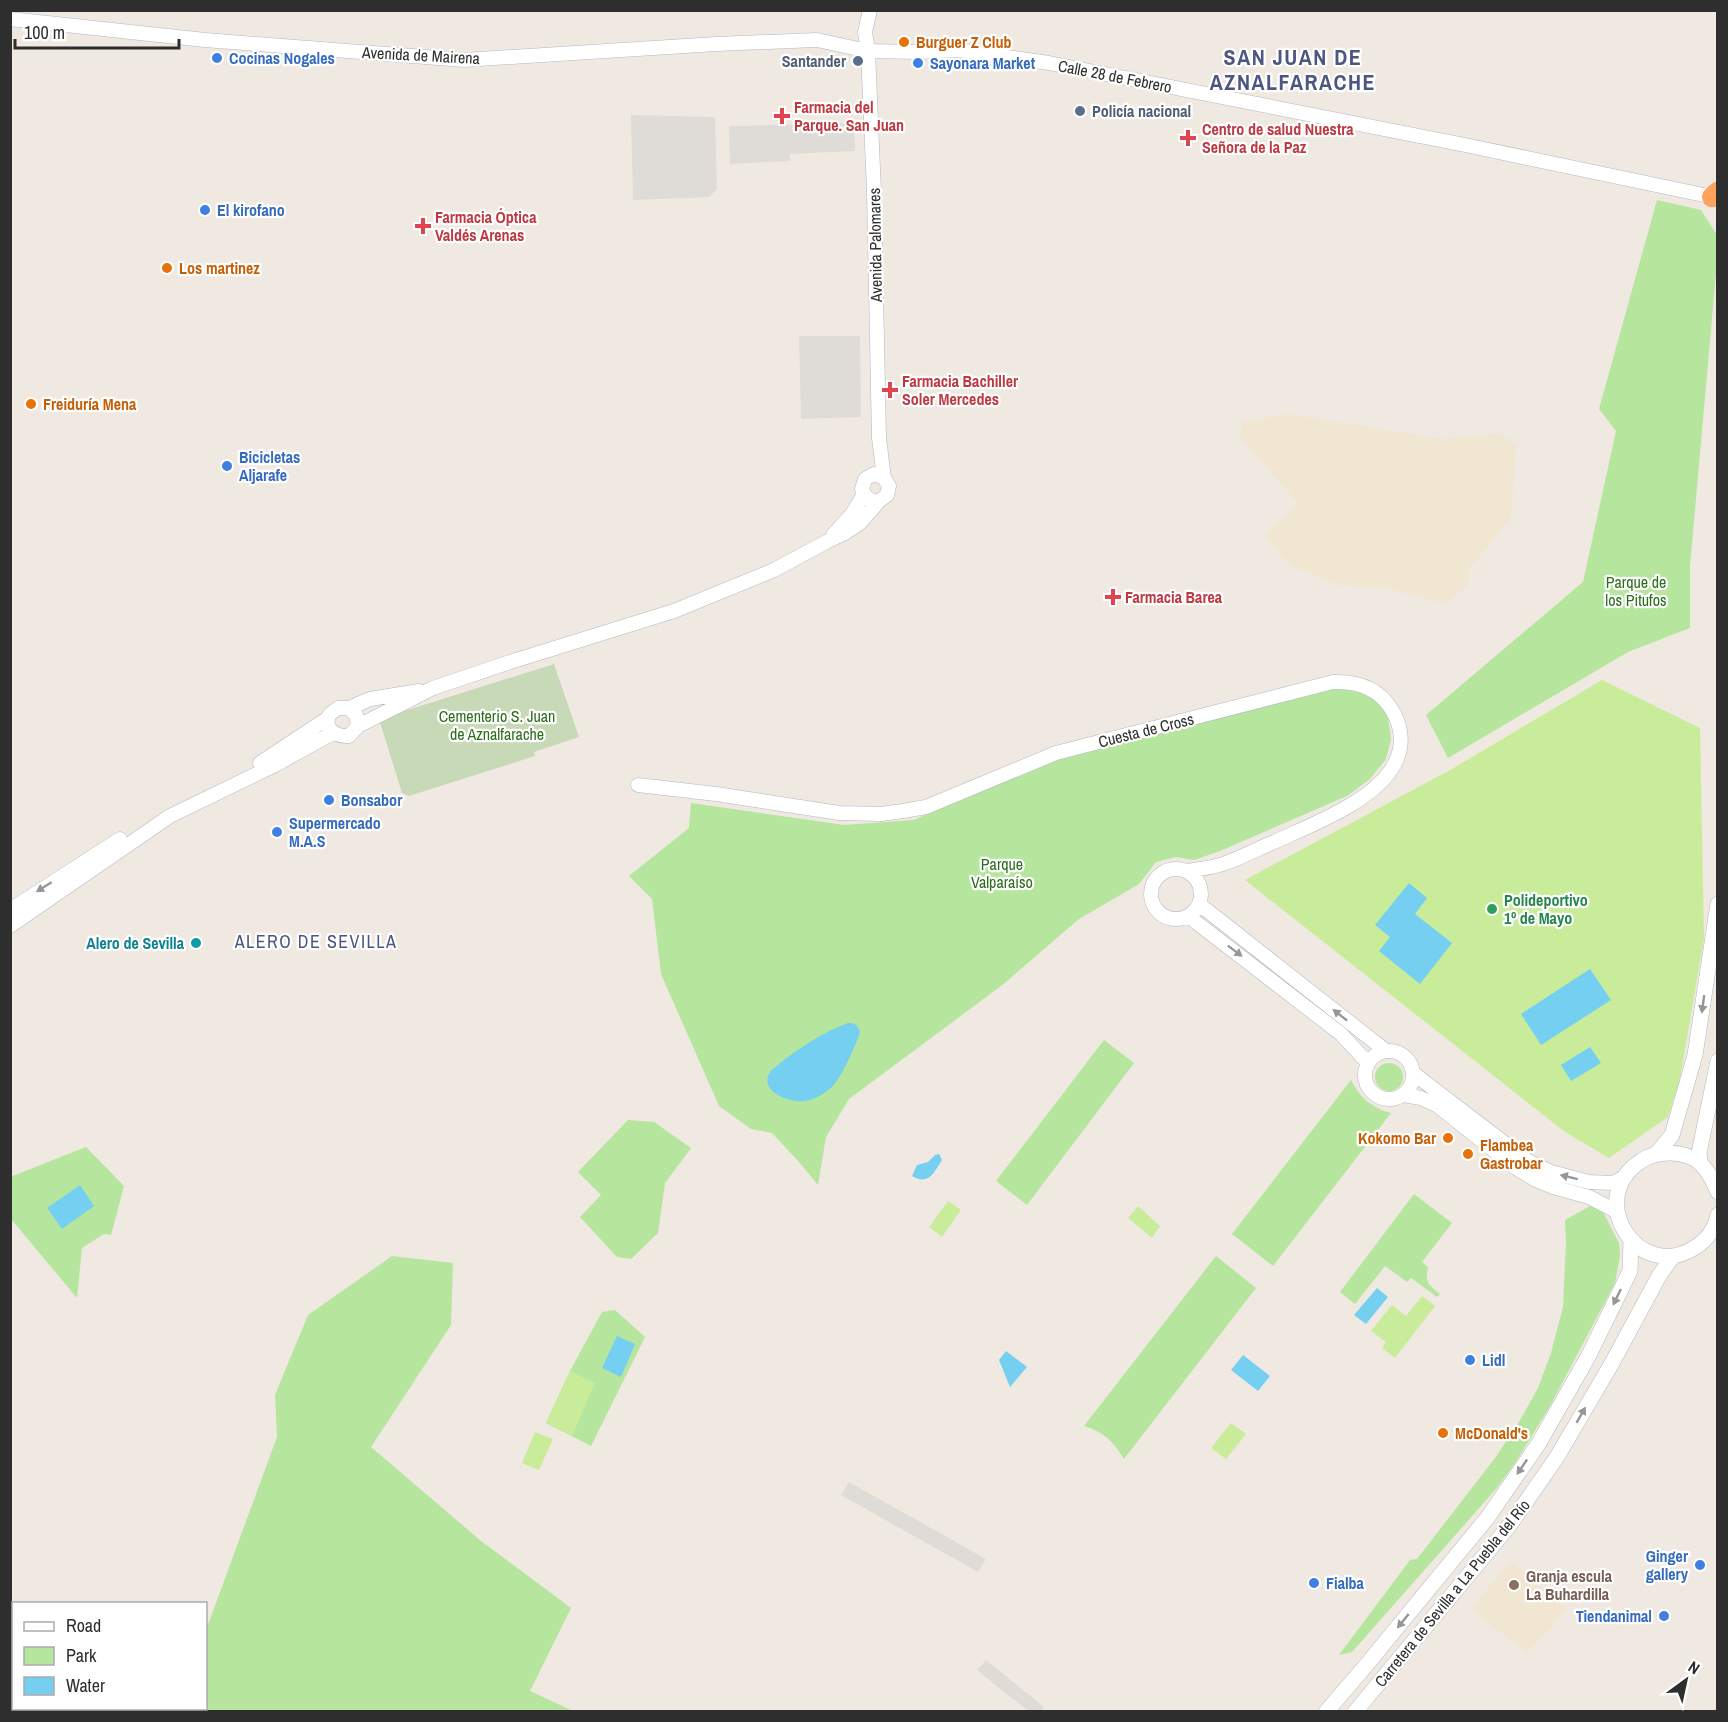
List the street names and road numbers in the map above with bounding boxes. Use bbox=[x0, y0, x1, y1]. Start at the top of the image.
street label: Avenida de Mairena bbox=[361, 41, 481, 69]
street label: Calle 28 de Febrero bbox=[1056, 54, 1174, 98]
street label: Avenida Palomares bbox=[863, 188, 887, 303]
street label: Cuesta de Cross bbox=[1096, 708, 1196, 752]
street label: Carretera de Sevilla a La Puebla del Río bbox=[1369, 1495, 1535, 1691]

